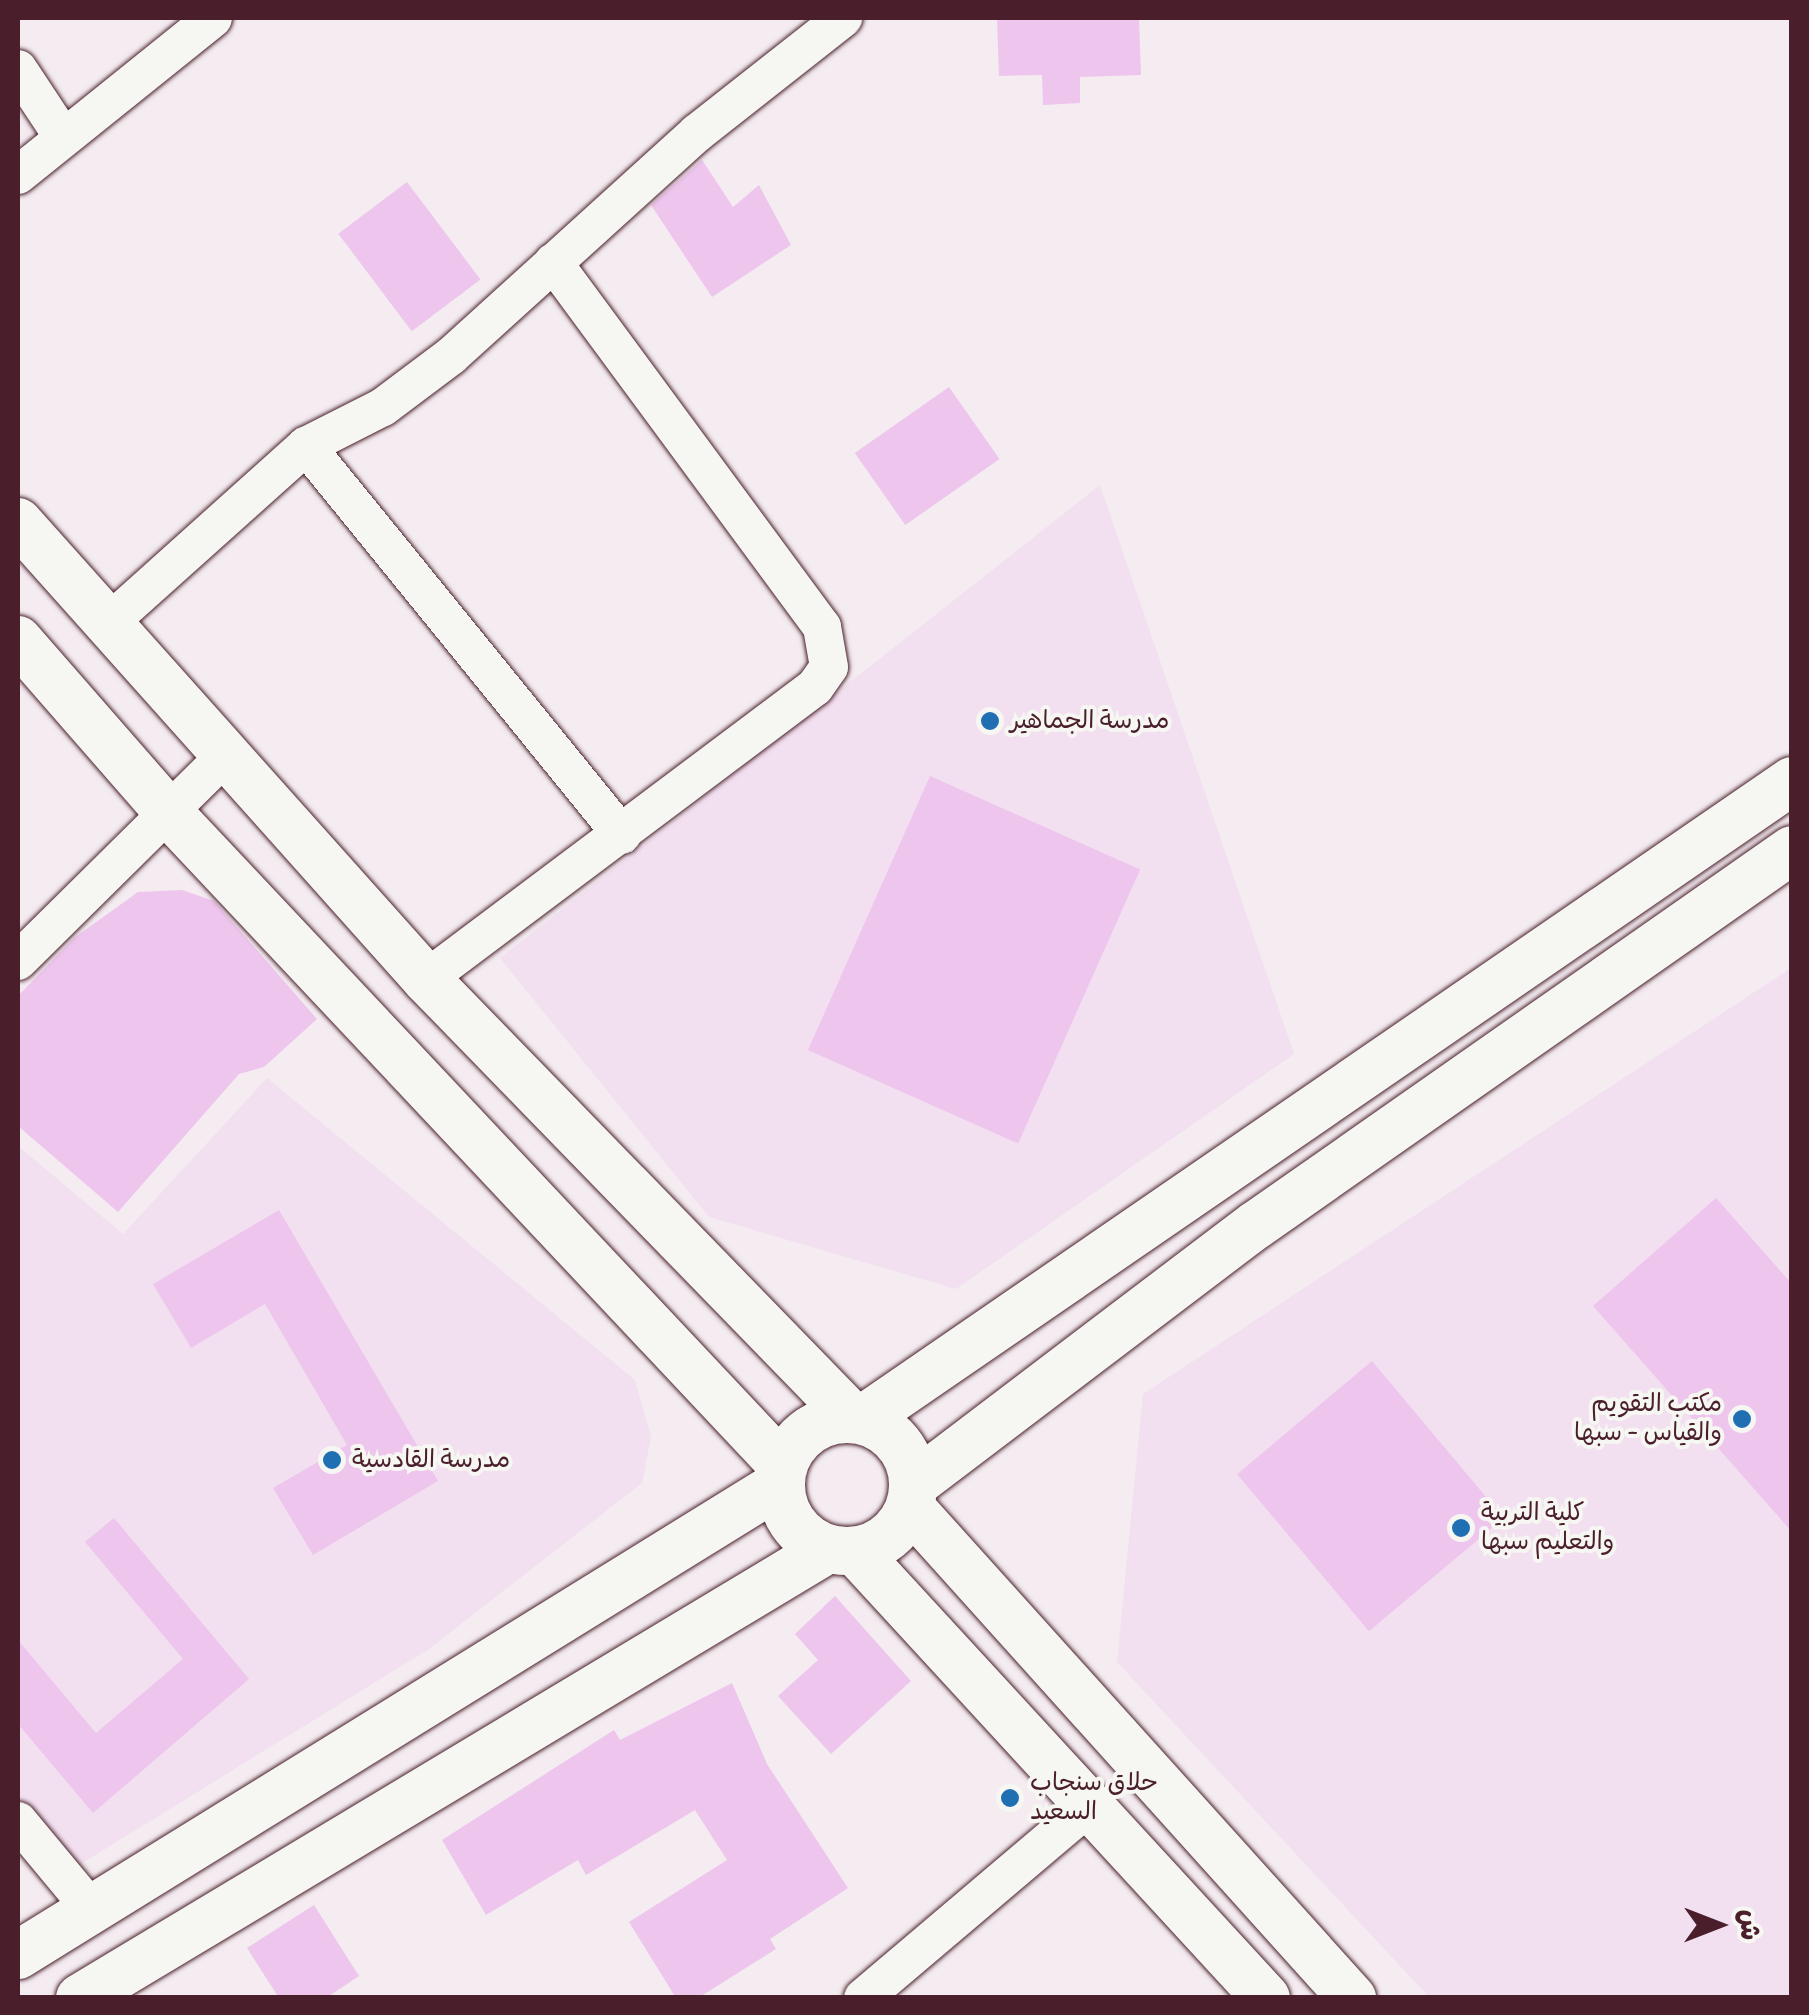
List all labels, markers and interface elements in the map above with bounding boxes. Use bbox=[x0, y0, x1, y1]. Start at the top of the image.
place label: مدرسة الجماهير bbox=[1010, 706, 1169, 736]
marker: مدرسة الجماهير bbox=[979, 710, 1001, 732]
place label: مكتب التقويم والقياس - سبها bbox=[1574, 1390, 1722, 1449]
marker: مكتب التقويم والقياس - سبها bbox=[1731, 1408, 1753, 1430]
place label: مدرسة القادسية bbox=[352, 1445, 510, 1475]
marker: مدرسة القادسية bbox=[321, 1449, 343, 1471]
place label: كلية التربية والتعليم سبها bbox=[1481, 1499, 1614, 1558]
marker: كلية التربية والتعليم سبها bbox=[1450, 1517, 1472, 1539]
place label: حلاق سنجاب السعيد bbox=[1030, 1769, 1158, 1828]
marker: حلاق سنجاب السعيد bbox=[999, 1787, 1021, 1809]
north arrow bbox=[1669, 1875, 1769, 1975]
text: ش bbox=[1732, 1910, 1767, 1940]

